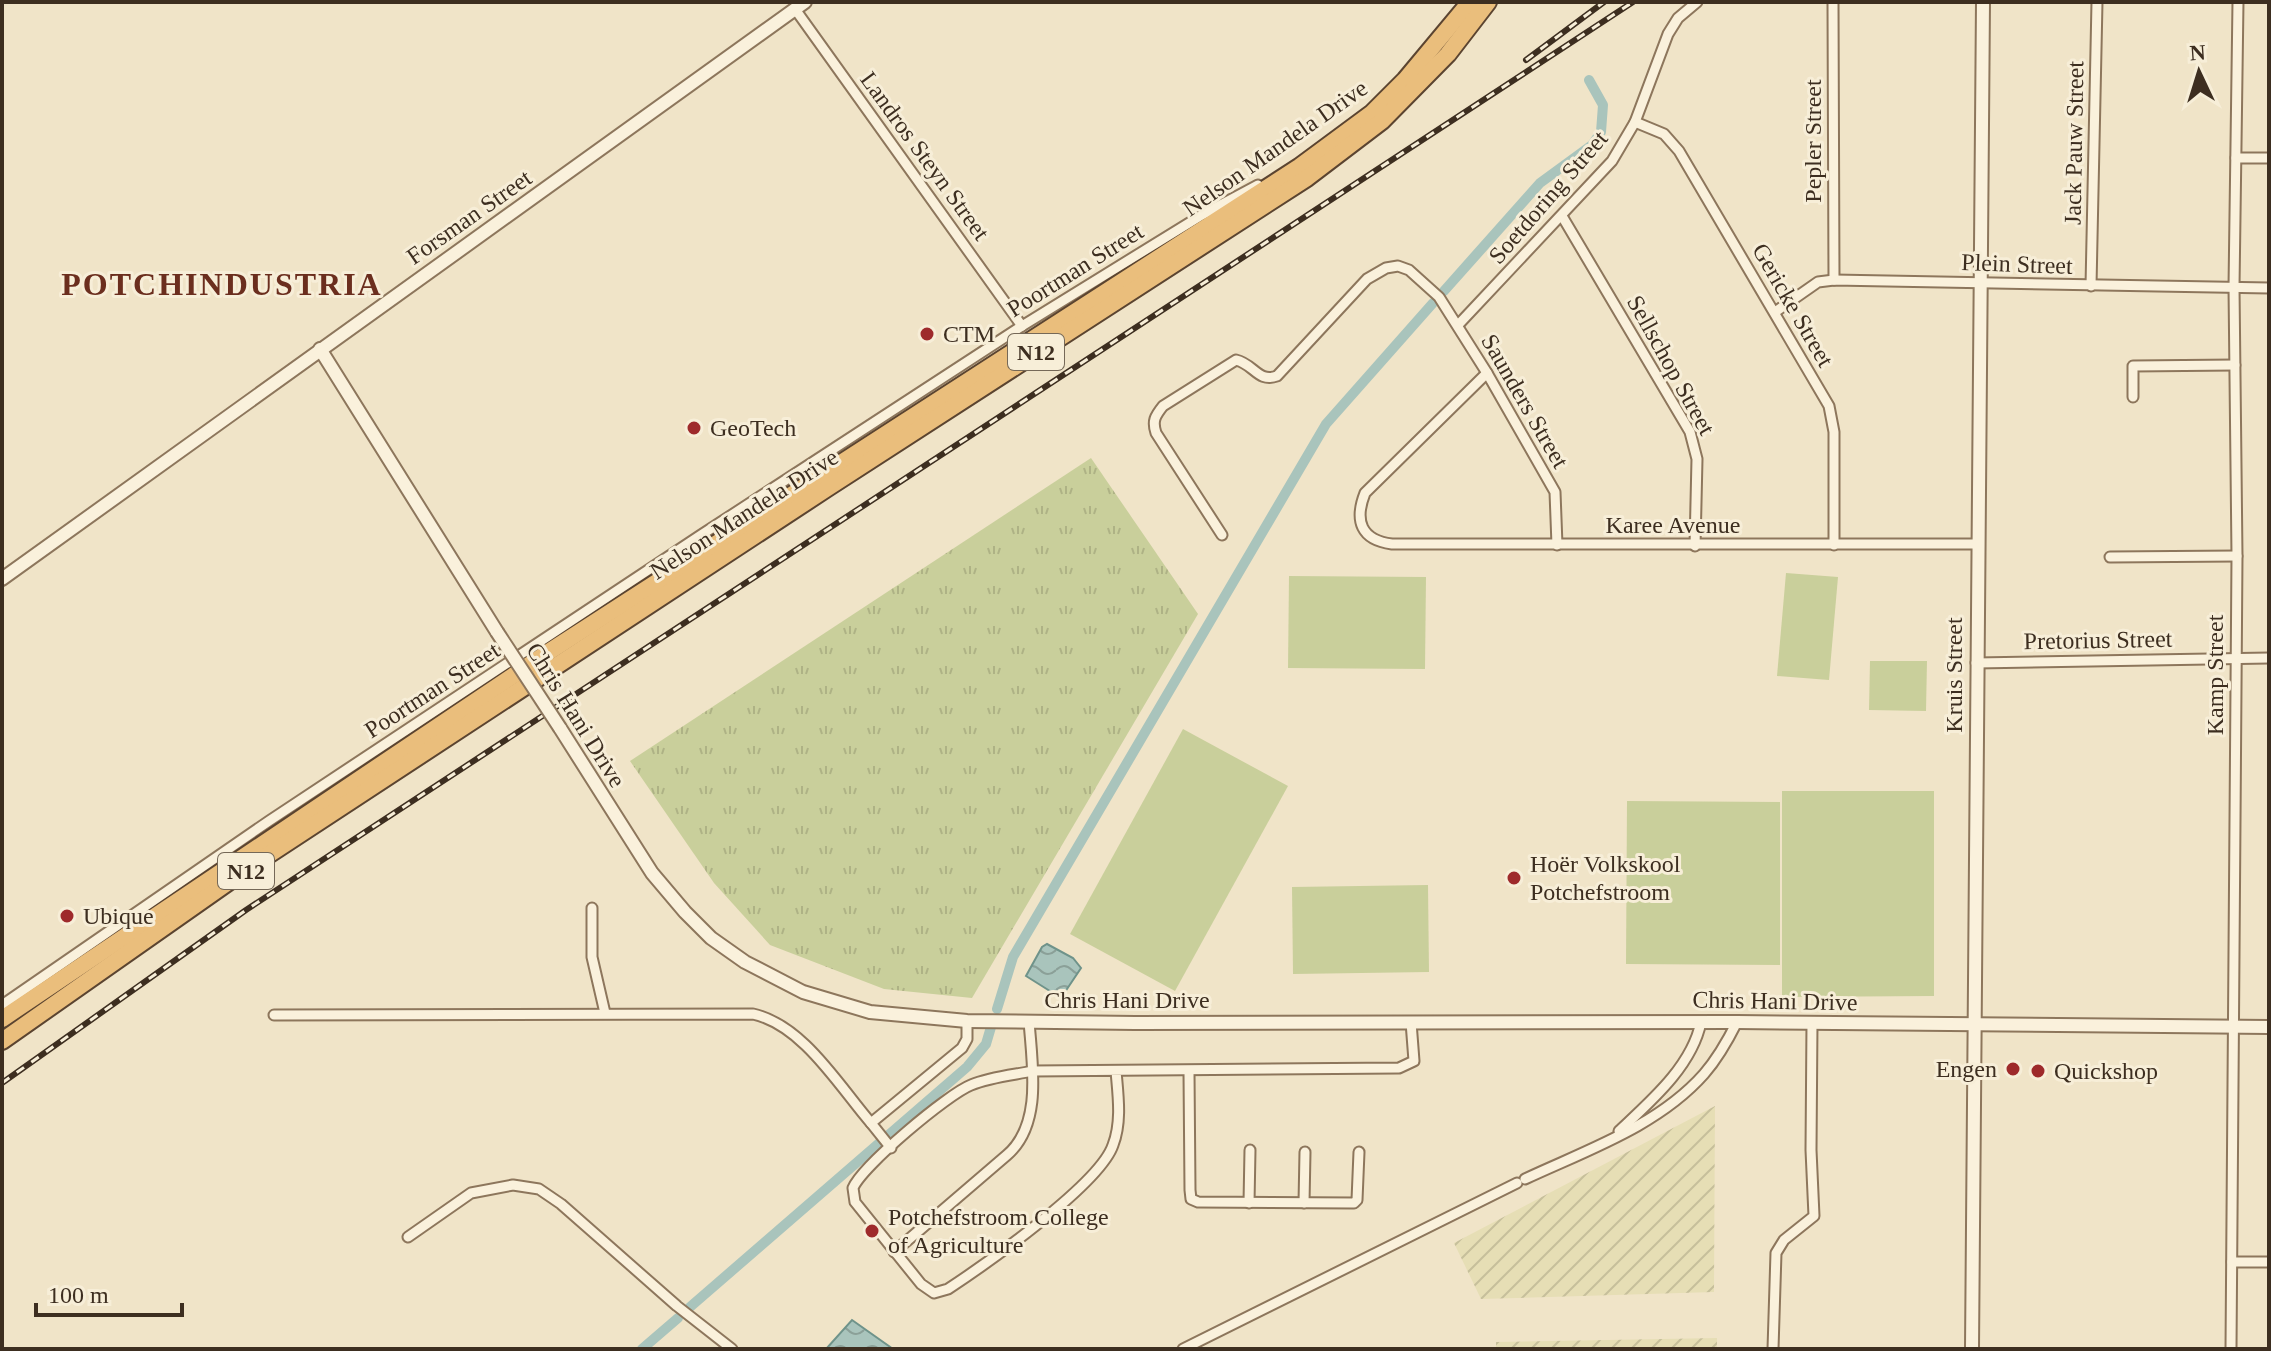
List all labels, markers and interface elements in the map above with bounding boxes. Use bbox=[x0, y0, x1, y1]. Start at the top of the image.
north arrow bbox=[2159, 32, 2239, 112]
text: N bbox=[2189, 40, 2207, 66]
street label: Jack Pauw Street bbox=[2060, 60, 2088, 225]
street label: Landros Steyn Street bbox=[855, 67, 995, 245]
street label: Nelson Mandela Drive bbox=[1178, 75, 1372, 221]
street label: Pepler Street bbox=[1800, 79, 1826, 203]
street label: Soetdoring Street bbox=[1483, 125, 1613, 269]
street label: Forsman Street bbox=[402, 164, 537, 270]
street label: Poortman Street bbox=[1002, 218, 1148, 322]
street label: Gericke Street bbox=[1747, 239, 1839, 372]
street label: Plein Street bbox=[1961, 249, 2073, 279]
district label: POTCHINDUSTRIA bbox=[61, 266, 383, 302]
street label: Sellschop Street bbox=[1622, 291, 1720, 440]
place label: CTM bbox=[943, 321, 995, 347]
marker: CTM bbox=[918, 325, 936, 343]
street label: Saunders Street bbox=[1476, 330, 1574, 473]
road number: N12 bbox=[1008, 334, 1064, 370]
place label: GeoTech bbox=[710, 415, 796, 441]
marker: GeoTech bbox=[685, 419, 703, 437]
street label: Nelson Mandela Drive bbox=[645, 444, 843, 584]
street label: Karee Avenue bbox=[1606, 512, 1740, 538]
street label: Kamp Street bbox=[2202, 614, 2228, 735]
street label: Kruis Street bbox=[1941, 617, 1967, 733]
street label: Pretorius Street bbox=[2023, 626, 2173, 654]
street label: Poortman Street bbox=[360, 637, 504, 743]
street label: Chris Hani Drive bbox=[521, 638, 631, 792]
place label: Hoër Volkskool Potchefstroom bbox=[1530, 851, 1681, 905]
road number: N12 bbox=[218, 853, 274, 889]
marker: Hoër Volkskool Potchefstroom bbox=[1505, 869, 1523, 887]
place label: Ubique bbox=[83, 903, 154, 929]
marker: Ubique bbox=[58, 907, 76, 925]
street label: Chris Hani Drive bbox=[1044, 987, 1210, 1013]
street label: Chris Hani Drive bbox=[1692, 987, 1858, 1015]
place label: Engen bbox=[1936, 1056, 1997, 1082]
place label: Quickshop bbox=[2054, 1058, 2158, 1084]
marker: Engen bbox=[2004, 1060, 2022, 1078]
marker: Quickshop bbox=[2029, 1062, 2047, 1080]
place label: Potchefstroom College of Agriculture bbox=[888, 1204, 1109, 1258]
marker: Potchefstroom College of Agriculture bbox=[863, 1222, 881, 1240]
scale bar bbox=[36, 1267, 182, 1317]
text: 100 m bbox=[48, 1282, 109, 1308]

